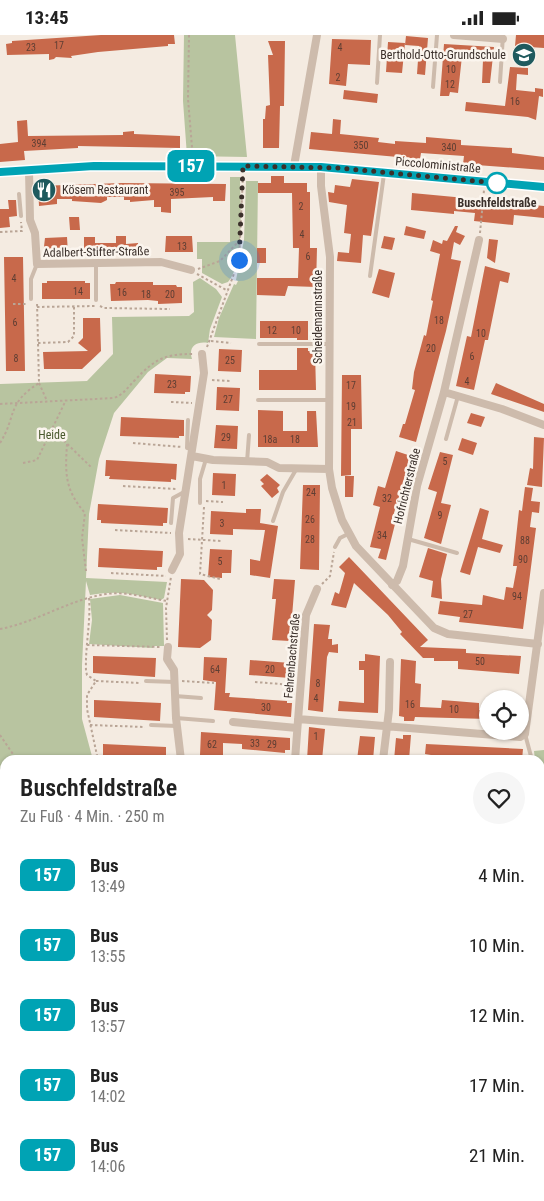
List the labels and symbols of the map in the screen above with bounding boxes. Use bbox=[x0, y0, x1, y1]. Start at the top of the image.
house number: 17 bbox=[54, 40, 64, 51]
house number: 23 bbox=[26, 42, 36, 53]
house number: 4 bbox=[338, 42, 343, 53]
school or university icon: Berthold-Otto-Grundschule bbox=[511, 42, 537, 68]
place label: Berthold-Otto-Grundschule bbox=[380, 48, 506, 62]
house number: 10 bbox=[446, 64, 456, 75]
house number: 2 bbox=[336, 72, 341, 83]
house number: 12 bbox=[445, 79, 455, 90]
house number: 16 bbox=[510, 96, 520, 107]
house number: 394 bbox=[32, 138, 46, 149]
house number: 350 bbox=[354, 140, 368, 151]
house number: 340 bbox=[442, 142, 456, 153]
line badge: 157 bbox=[162, 150, 220, 182]
street label: Piccoloministraße bbox=[395, 154, 482, 176]
marker: Buschfeldstraße bbox=[486, 172, 508, 194]
restaurant icon: Kösem Restaurant bbox=[31, 177, 57, 203]
place label: Kösem Restaurant bbox=[62, 183, 149, 197]
house number: 395 bbox=[170, 187, 184, 198]
place label: Buschfeldstraße bbox=[457, 196, 537, 210]
house number: 2 bbox=[299, 201, 304, 212]
house number: 4 bbox=[300, 229, 305, 240]
house number: 13 bbox=[177, 241, 187, 252]
street label: Adalbert-Stifter-Straße bbox=[43, 244, 150, 260]
your location bbox=[227, 248, 252, 273]
house number: 6 bbox=[306, 251, 311, 262]
street label: Scheidemannstraße bbox=[311, 270, 325, 364]
house number: 4 bbox=[12, 273, 17, 284]
house number: 14 bbox=[73, 286, 83, 297]
house number: 16 bbox=[117, 287, 127, 298]
house number: 18 bbox=[141, 289, 151, 300]
house number: 20 bbox=[165, 289, 175, 300]
house number: 18 bbox=[434, 315, 444, 326]
house number: 6 bbox=[13, 317, 18, 328]
house number: 12 bbox=[267, 325, 277, 336]
house number: 10 bbox=[291, 325, 301, 336]
house number: 10 bbox=[476, 328, 486, 339]
house number: 20 bbox=[426, 343, 436, 354]
house number: 6 bbox=[470, 351, 475, 362]
house number: 8 bbox=[14, 353, 19, 364]
house number: 25 bbox=[225, 355, 235, 366]
house number: 4 bbox=[465, 376, 470, 387]
house number: 23 bbox=[167, 379, 177, 390]
house number: 17 bbox=[346, 380, 356, 391]
house number: 27 bbox=[223, 394, 233, 405]
house number: 19 bbox=[346, 401, 356, 412]
house number: 21 bbox=[347, 417, 357, 428]
park label: Heide bbox=[38, 428, 66, 442]
house number: 29 bbox=[221, 432, 231, 443]
house number: 18a bbox=[263, 434, 278, 445]
house number: 18 bbox=[290, 434, 300, 445]
street label: Hofrichterstraße bbox=[391, 446, 423, 526]
house number: 5 bbox=[443, 456, 448, 467]
house number: 1 bbox=[222, 480, 226, 491]
house number: 24 bbox=[306, 487, 316, 498]
house number: 32 bbox=[382, 493, 392, 504]
house number: 9 bbox=[438, 510, 443, 521]
house number: 26 bbox=[305, 514, 315, 525]
house number: 3 bbox=[220, 518, 225, 529]
house number: 34 bbox=[377, 530, 387, 541]
house number: 28 bbox=[305, 534, 315, 545]
house number: 88 bbox=[520, 535, 530, 546]
house number: 90 bbox=[518, 554, 528, 565]
house number: 5 bbox=[218, 556, 223, 567]
house number: 94 bbox=[512, 591, 522, 602]
house number: 27 bbox=[463, 609, 473, 620]
street label: Fehrenbachstraße bbox=[281, 613, 303, 699]
house number: 50 bbox=[475, 656, 485, 667]
house number: 64 bbox=[210, 664, 220, 675]
house number: 20 bbox=[265, 664, 275, 675]
house number: 8 bbox=[316, 678, 321, 689]
house number: 4 bbox=[314, 693, 319, 704]
house number: 16 bbox=[405, 699, 415, 710]
house number: 30 bbox=[261, 702, 271, 713]
house number: 10 bbox=[449, 704, 459, 715]
house number: 1 bbox=[314, 731, 318, 742]
house number: 33 bbox=[250, 738, 260, 749]
house number: 62 bbox=[207, 739, 217, 750]
house number: 29 bbox=[267, 739, 277, 750]

